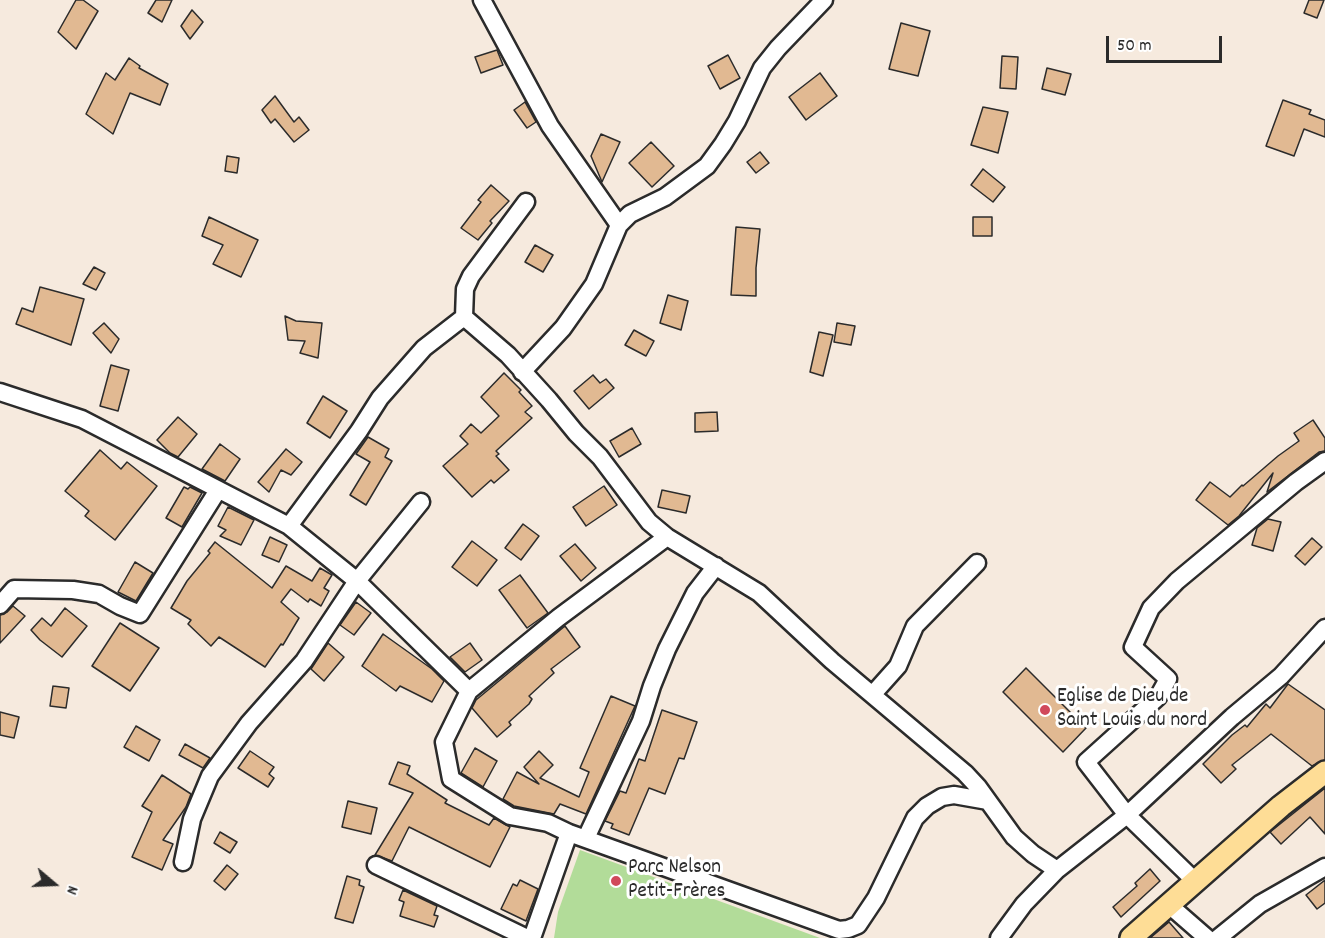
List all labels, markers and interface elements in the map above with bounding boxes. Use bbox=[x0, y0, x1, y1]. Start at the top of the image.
scale bar bbox=[1109, 24, 1224, 62]
text: 50 m bbox=[1117, 34, 1152, 59]
place label: Eglise de Dieu de Saint Louis du nord bbox=[1057, 685, 1207, 735]
marker: Eglise de Dieu de Saint Louis du nord bbox=[1038, 703, 1052, 717]
north arrow bbox=[24, 854, 84, 914]
place label: Parc Nelson Petit-Frères bbox=[628, 856, 725, 906]
marker: Parc Nelson Petit-Frères bbox=[609, 874, 623, 888]
text: N bbox=[59, 883, 84, 898]

